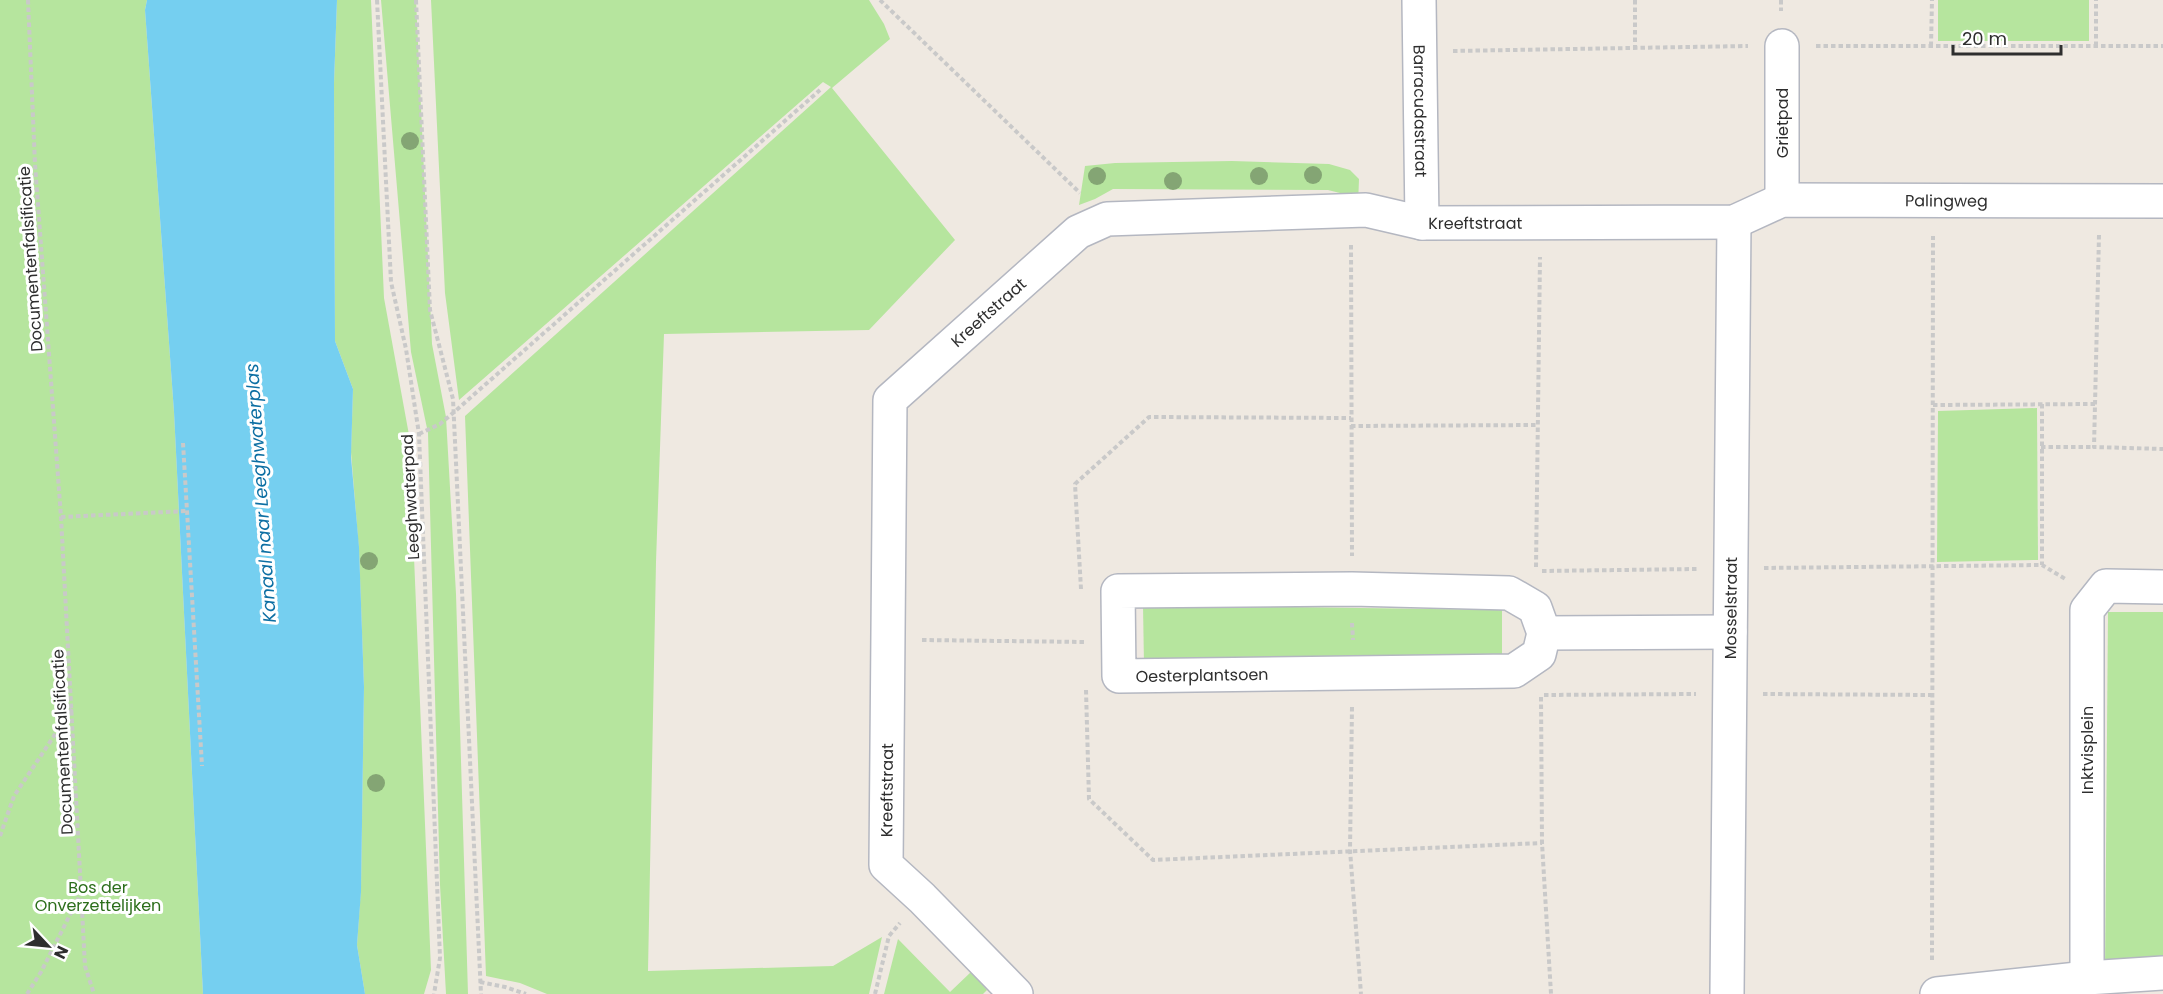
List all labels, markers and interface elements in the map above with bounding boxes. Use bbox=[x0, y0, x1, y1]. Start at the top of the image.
scale bar bbox=[1953, 18, 2061, 56]
text: 20 m bbox=[1962, 26, 2007, 51]
street label: Barracudastraat bbox=[1408, 45, 1432, 178]
street label: Grietpad bbox=[1771, 88, 1794, 158]
street label: Documentenfalsificatie bbox=[13, 165, 48, 352]
street label: Palingweg bbox=[1905, 189, 1988, 213]
street label: Kreeftstraat bbox=[1428, 212, 1523, 235]
street label: Kreeftstraat bbox=[946, 273, 1031, 352]
water label: Kanaal naar Leeghwaterplas bbox=[239, 363, 282, 624]
street label: Leeghwaterpad bbox=[396, 434, 425, 560]
street label: Mosselstraat bbox=[1719, 557, 1743, 659]
street label: Documentenfalsificatie bbox=[46, 649, 79, 835]
street label: Oesterplantsoen bbox=[1135, 663, 1269, 688]
street label: Inktvisplein bbox=[2076, 706, 2099, 794]
street label: Kreeftstraat bbox=[875, 743, 899, 837]
park label: Bos der Onverzettelijken bbox=[35, 876, 161, 917]
north arrow bbox=[18, 916, 78, 976]
text: N bbox=[48, 942, 74, 963]

